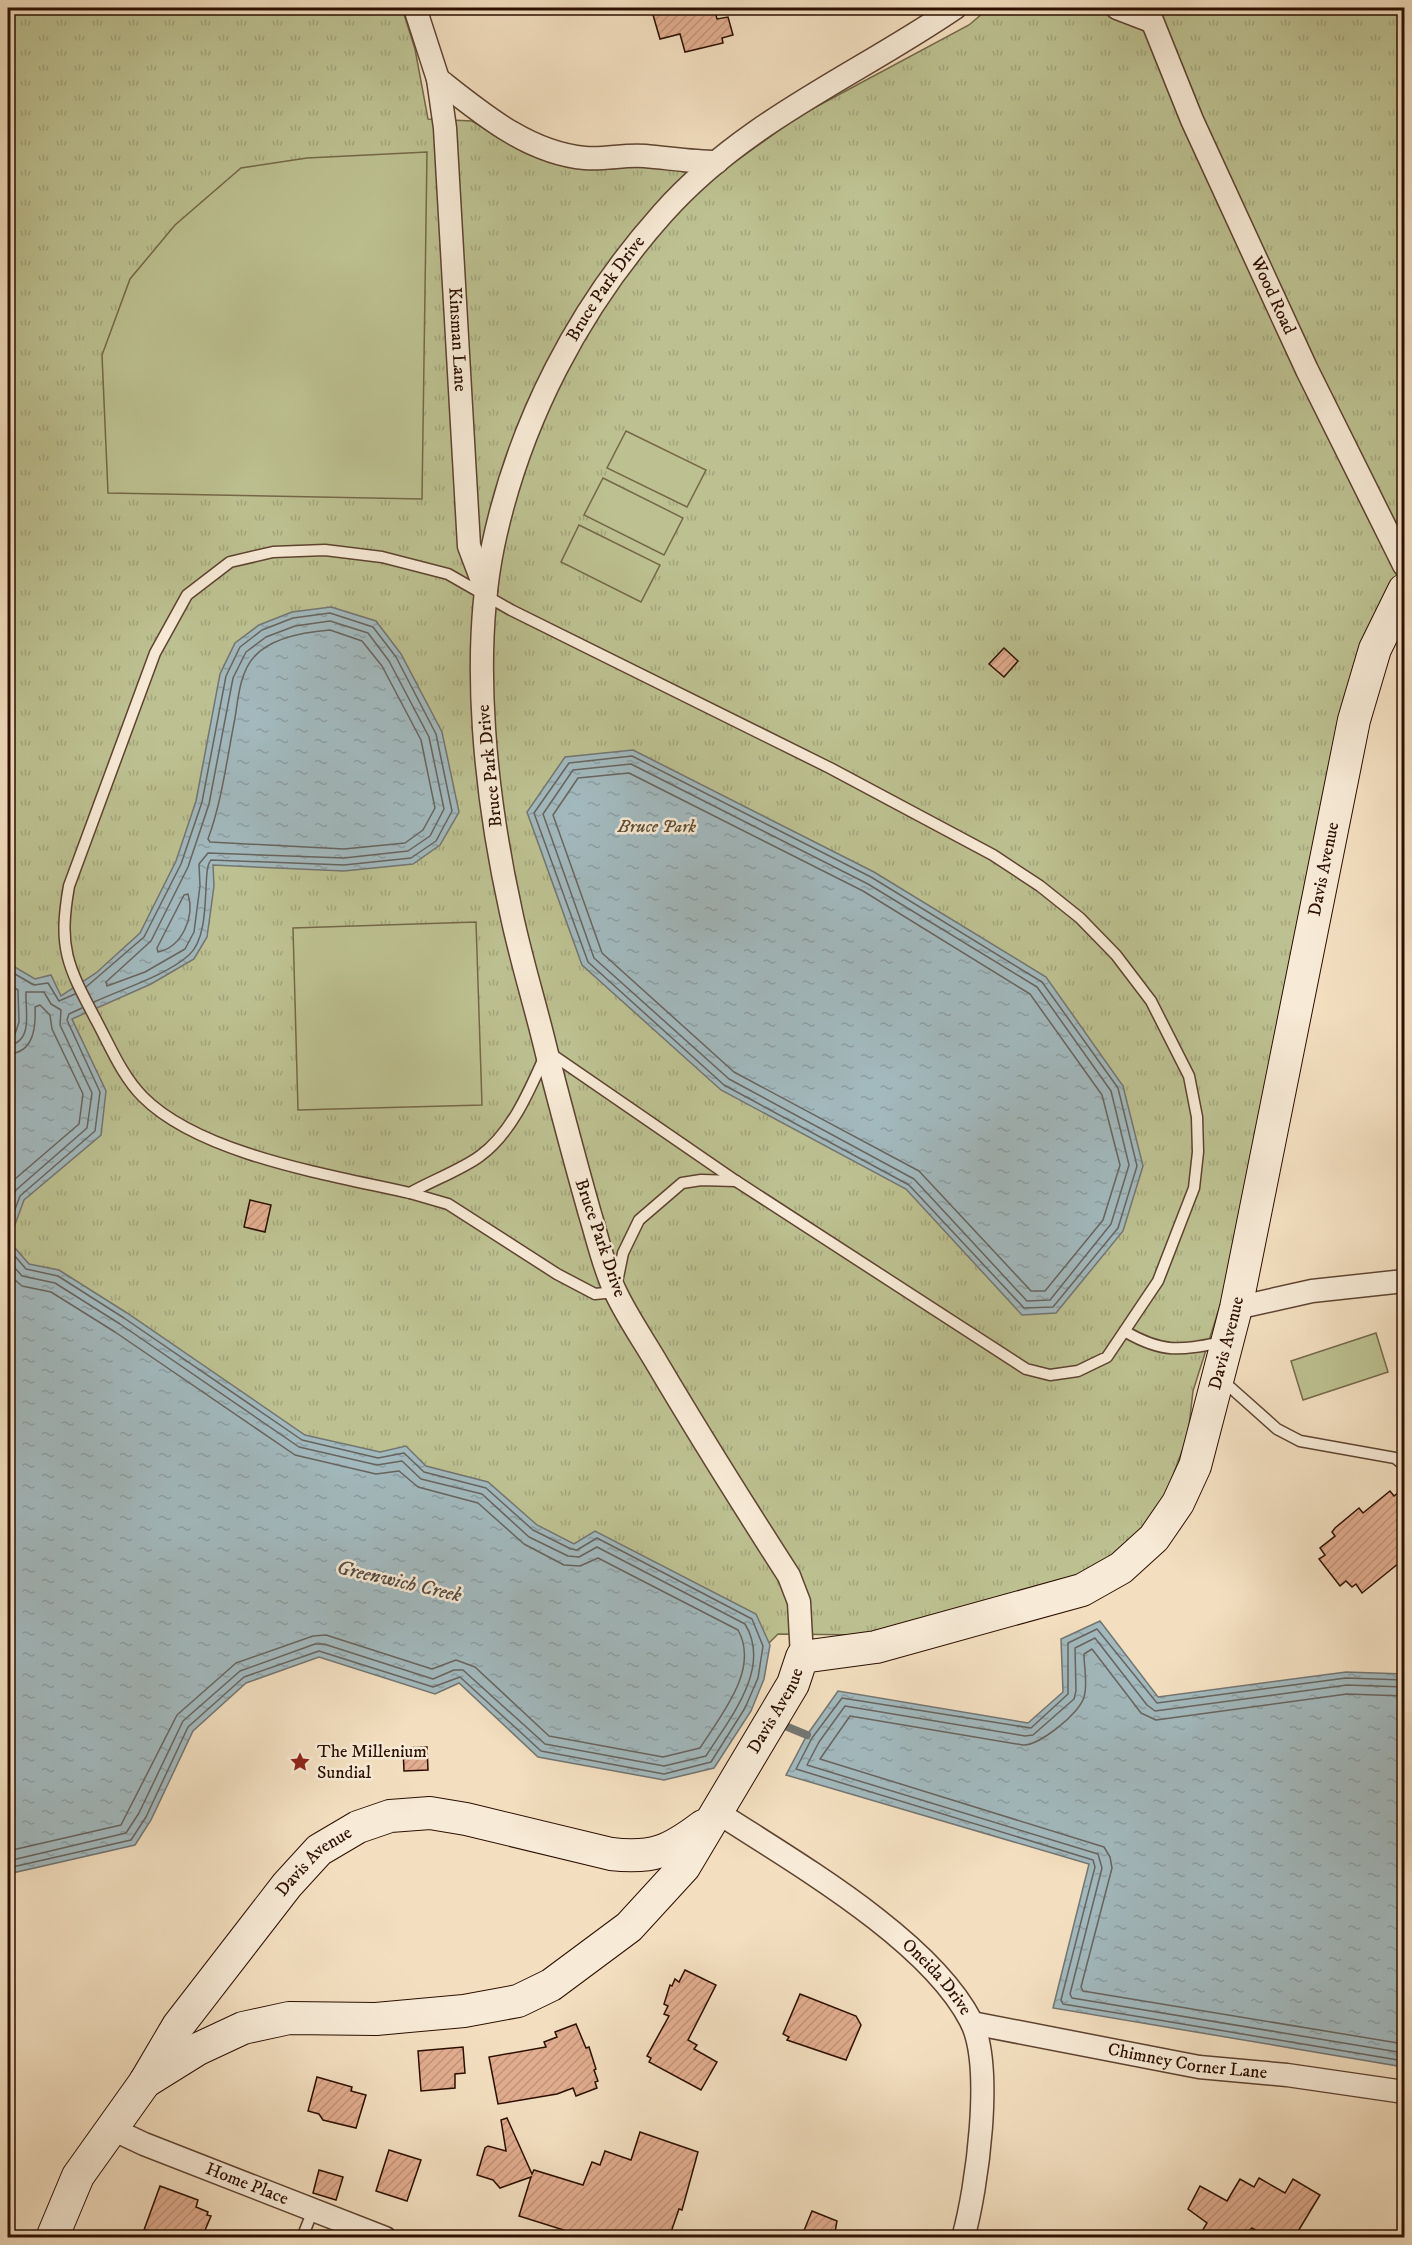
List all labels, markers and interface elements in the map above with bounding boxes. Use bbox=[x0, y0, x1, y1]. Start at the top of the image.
street label: Bruce Park Drive bbox=[562, 232, 650, 346]
street label: Wood Road bbox=[1245, 252, 1300, 338]
street label: Kinsman Lane bbox=[443, 287, 471, 392]
street label: Bruce Park Drive bbox=[473, 704, 507, 828]
park label: Bruce Park bbox=[617, 816, 697, 838]
street label: Davis Avenue bbox=[1304, 820, 1344, 918]
street label: Bruce Park Drive bbox=[570, 1176, 630, 1300]
street label: Davis Avenue bbox=[1204, 1295, 1249, 1392]
water label: Greenwich Creek bbox=[334, 1555, 464, 1609]
street label: Davis Avenue bbox=[743, 1665, 808, 1758]
place label: The Millenium Sundial bbox=[317, 1741, 427, 1784]
place icon: The Millenium Sundial bbox=[288, 1750, 312, 1774]
street label: Davis Avenue bbox=[271, 1822, 356, 1901]
street label: Oneida Drive bbox=[897, 1934, 976, 2019]
street label: Chimney Corner Lane bbox=[1106, 2039, 1268, 2084]
street label: Home Place bbox=[202, 2158, 291, 2210]

